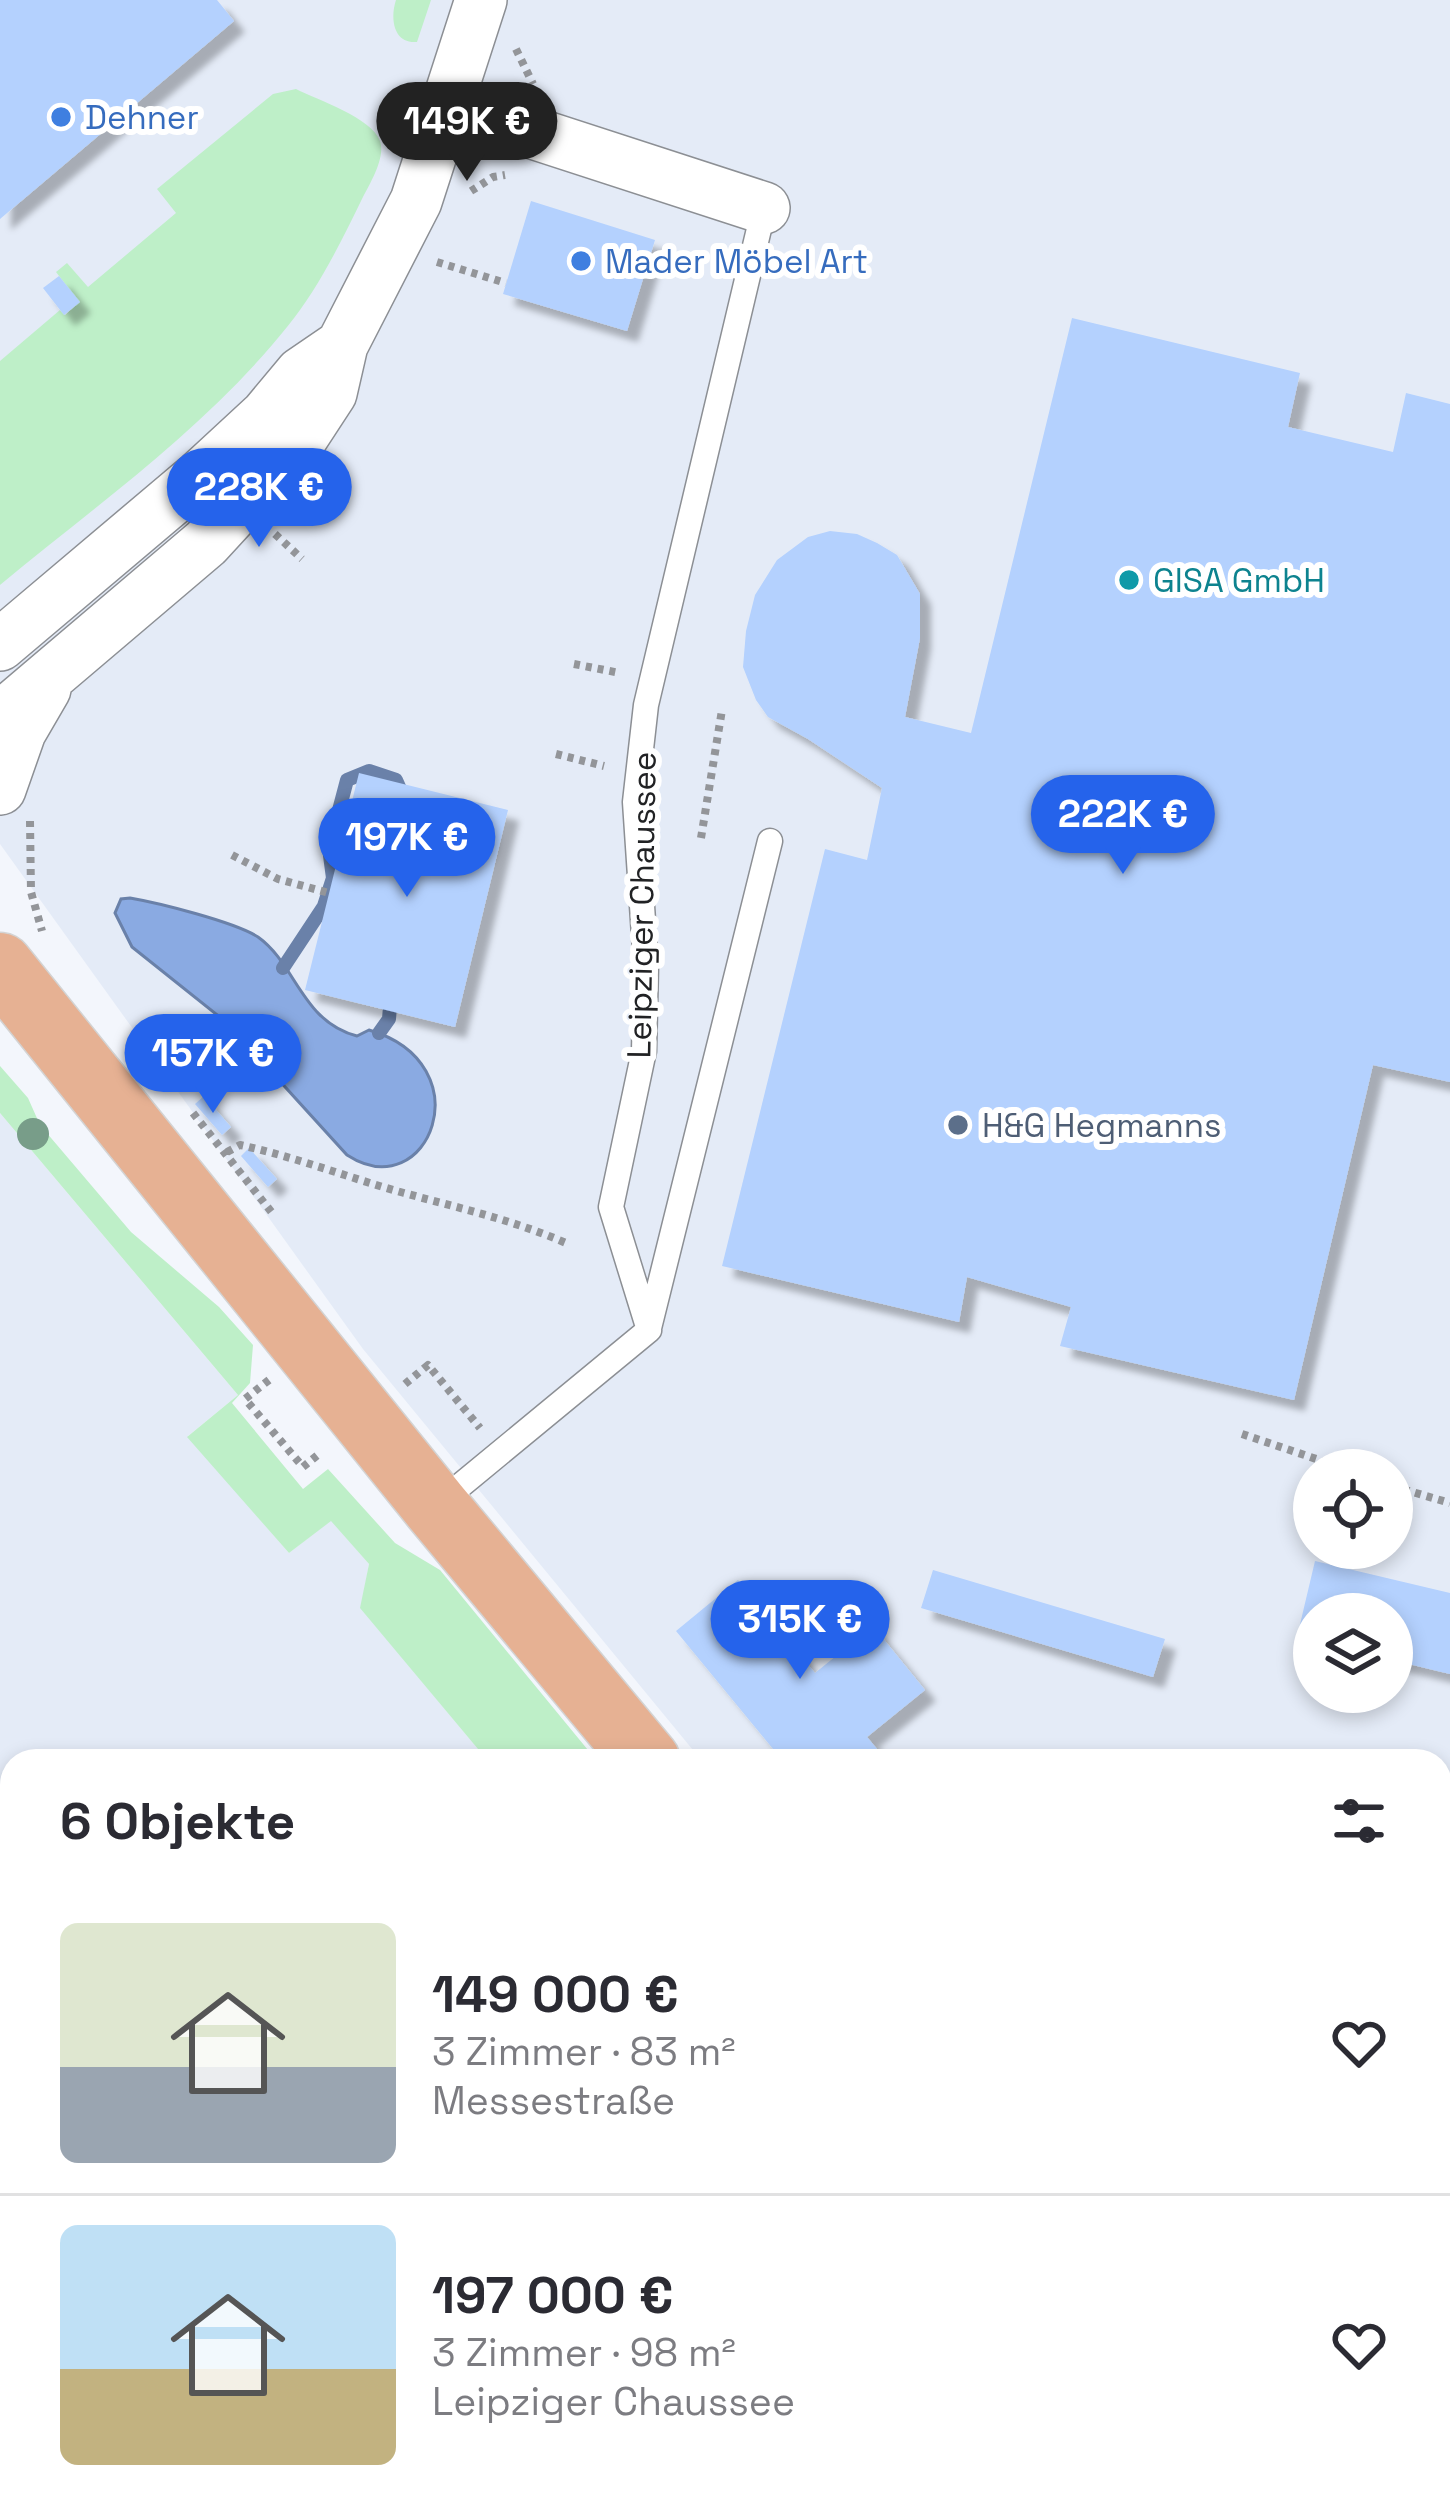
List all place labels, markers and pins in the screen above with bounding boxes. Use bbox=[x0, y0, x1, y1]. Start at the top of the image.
pin: 149K € bbox=[369, 82, 565, 184]
place label: Dehner bbox=[85, 97, 199, 139]
marker: Dehner bbox=[48, 104, 74, 130]
place label: Mader Möbel Art bbox=[605, 241, 868, 283]
marker: Mader Möbel Art bbox=[568, 248, 594, 274]
pin: 228K € bbox=[161, 448, 357, 550]
place label: GISA GmbH bbox=[1153, 560, 1325, 602]
marker: GISA GmbH bbox=[1116, 567, 1142, 593]
pin: 222K € bbox=[1025, 775, 1221, 877]
pin: 197K € bbox=[309, 798, 505, 900]
pin: 157K € bbox=[115, 1014, 311, 1116]
place label: H&G Hegmanns bbox=[982, 1105, 1221, 1147]
marker: H&G Hegmanns bbox=[945, 1112, 971, 1138]
pin: 315K € bbox=[702, 1580, 898, 1682]

